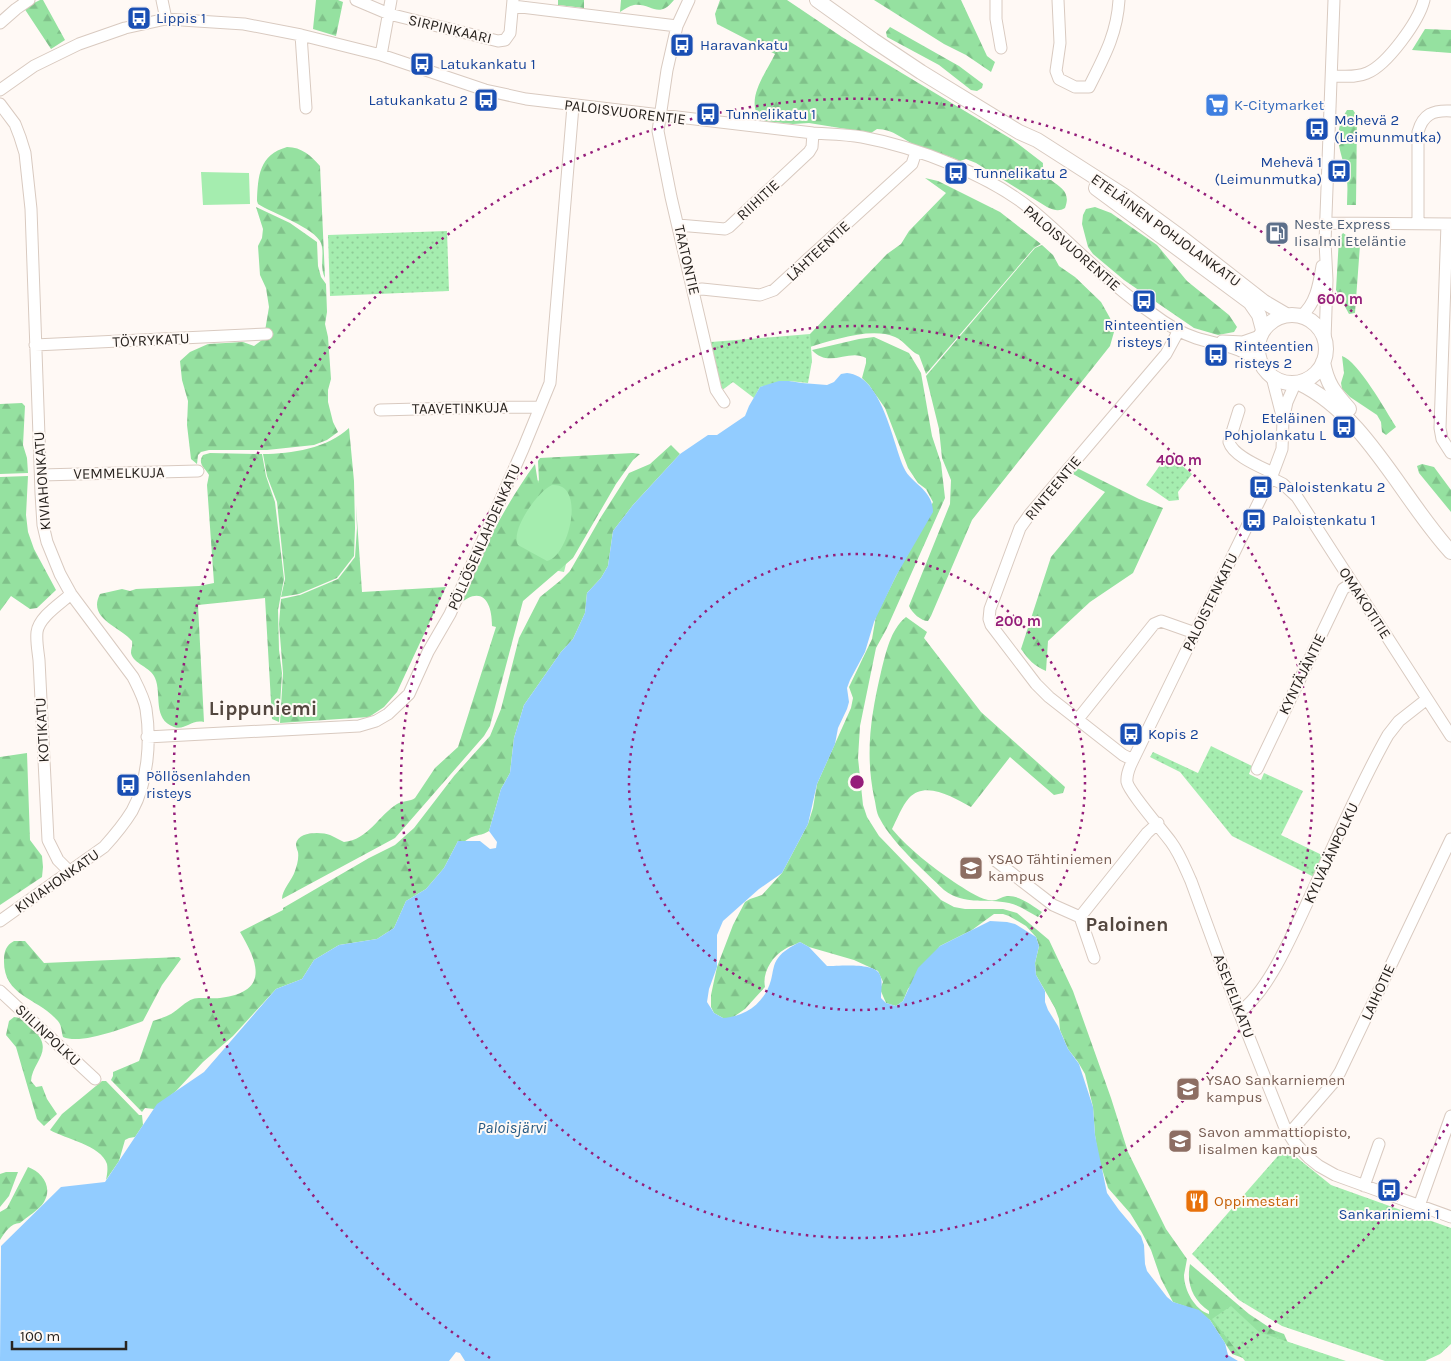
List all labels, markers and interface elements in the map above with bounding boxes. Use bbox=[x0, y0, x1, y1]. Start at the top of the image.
bus stop icon: Lippis 1 bbox=[126, 5, 152, 31]
place label: Lippis 1 bbox=[156, 9, 206, 27]
street label: SIRPINKAARI bbox=[407, 11, 493, 47]
bus stop icon: Haravankatu bbox=[669, 32, 695, 58]
place label: Haravankatu bbox=[700, 36, 788, 54]
bus stop icon: Latukankatu 1 bbox=[409, 51, 435, 77]
place label: Latukankatu 1 bbox=[440, 55, 536, 73]
bus stop icon: Latukankatu 2 bbox=[473, 87, 499, 113]
place label: Latukankatu 2 bbox=[369, 91, 468, 109]
supermarket icon: K-Citymarket bbox=[1204, 92, 1230, 118]
street label: PALOISVUORENTIE bbox=[563, 96, 687, 128]
place label: K-Citymarket bbox=[1234, 96, 1324, 114]
bus stop icon: Tunnelikatu 1 bbox=[695, 101, 721, 127]
place label: Tunnelikatu 1 bbox=[726, 105, 816, 123]
place label: Mehevä 2 (Leimunmutka) bbox=[1334, 111, 1441, 146]
bus stop icon: Mehevä 2 (Leimunmutka) bbox=[1304, 116, 1330, 142]
place label: Mehevä 1 (Leimunmutka) bbox=[1215, 153, 1322, 188]
bus stop icon: Mehevä 1 (Leimunmutka) bbox=[1326, 158, 1352, 184]
bus stop icon: Tunnelikatu 2 bbox=[943, 160, 969, 186]
place label: Tunnelikatu 2 bbox=[974, 164, 1068, 182]
street label: ETELÄINEN POHJOLANKATU bbox=[1088, 170, 1244, 290]
street label: RIIHITIE bbox=[733, 176, 783, 224]
street label: PALOISVUORENTIE bbox=[1020, 201, 1124, 295]
place label: Neste Express Iisalmi Eteläntie bbox=[1294, 215, 1406, 250]
street label: LÄHTEENTIE bbox=[782, 217, 854, 285]
fuel station icon: Neste Express Iisalmi Eteläntie bbox=[1264, 220, 1290, 246]
street label: TAATONTIE bbox=[670, 223, 704, 297]
bus stop icon: Rinteentien risteys 1 bbox=[1131, 288, 1157, 314]
text: 600 m bbox=[1317, 290, 1363, 308]
place label: Rinteentien risteys 1 bbox=[1104, 316, 1184, 351]
street label: TÖYRYKATU bbox=[112, 329, 190, 351]
place label: Rinteentien risteys 2 bbox=[1234, 337, 1314, 372]
bus stop icon: Rinteentien risteys 2 bbox=[1203, 342, 1229, 368]
street label: TAAVETINKUJA bbox=[412, 398, 509, 418]
place label: Eteläinen Pohjolankatu L bbox=[1224, 409, 1326, 444]
bus stop icon: Eteläinen Pohjolankatu L bbox=[1331, 414, 1357, 440]
street label: KIVIAHONKATU bbox=[30, 431, 54, 531]
text: 400 m bbox=[1156, 451, 1202, 469]
street label: RINTEENTIE bbox=[1021, 452, 1085, 524]
street label: PÖLLÖSENLAHDENKATU bbox=[444, 461, 524, 613]
street label: VEMMELKUJA bbox=[73, 463, 165, 483]
bus stop icon: Paloistenkatu 2 bbox=[1248, 474, 1274, 500]
place label: Paloistenkatu 2 bbox=[1278, 478, 1385, 496]
bus stop icon: Paloistenkatu 1 bbox=[1241, 507, 1267, 533]
place label: Paloistenkatu 1 bbox=[1272, 511, 1376, 529]
street label: PALOISTENKATU bbox=[1178, 550, 1242, 654]
street label: OMAKOTITIE bbox=[1335, 564, 1395, 642]
text: 200 m bbox=[995, 612, 1041, 630]
street label: KYNTÄJÄNTIE bbox=[1275, 630, 1329, 718]
street label: KOTIKATU bbox=[31, 697, 53, 763]
district label: Lippuniemi bbox=[209, 697, 317, 720]
bus stop icon: Kopis 2 bbox=[1118, 721, 1144, 747]
place label: Kopis 2 bbox=[1148, 725, 1199, 743]
place label: Pöllösenlahden risteys bbox=[146, 767, 251, 802]
bus stop icon: Pöllösenlahden risteys bbox=[115, 772, 141, 798]
centre of rings bbox=[848, 773, 866, 791]
street label: KYLVÄJÄNPOLKU bbox=[1300, 800, 1362, 906]
street label: KIVIAHONKATU bbox=[11, 845, 103, 917]
place label: YSAO Tähtiniemen kampus bbox=[988, 850, 1112, 885]
school or university icon: YSAO Tähtiniemen kampus bbox=[958, 855, 984, 881]
district label: Paloinen bbox=[1086, 913, 1168, 936]
street label: ASEVELIKATU bbox=[1210, 951, 1258, 1041]
street label: LAIHOTIE bbox=[1357, 961, 1399, 1023]
street label: SIILINPOLKU bbox=[12, 1000, 84, 1070]
place label: YSAO Sankarniemen kampus bbox=[1206, 1071, 1345, 1106]
school or university icon: YSAO Sankarniemen kampus bbox=[1175, 1076, 1201, 1102]
water label: Paloisjärvi bbox=[477, 1118, 547, 1137]
place label: Savon ammattiopisto, Iisalmen kampus bbox=[1198, 1123, 1350, 1158]
school or university icon: Savon ammattiopisto, Iisalmen kampus bbox=[1167, 1128, 1193, 1154]
bus stop icon: Sankariniemi 1 bbox=[1376, 1177, 1402, 1203]
restaurant icon: Oppimestari bbox=[1184, 1188, 1210, 1214]
place label: Oppimestari bbox=[1214, 1192, 1299, 1210]
place label: Sankariniemi 1 bbox=[1338, 1205, 1440, 1223]
scale bar bbox=[12, 1318, 126, 1350]
text: 100 m bbox=[20, 1327, 60, 1345]

